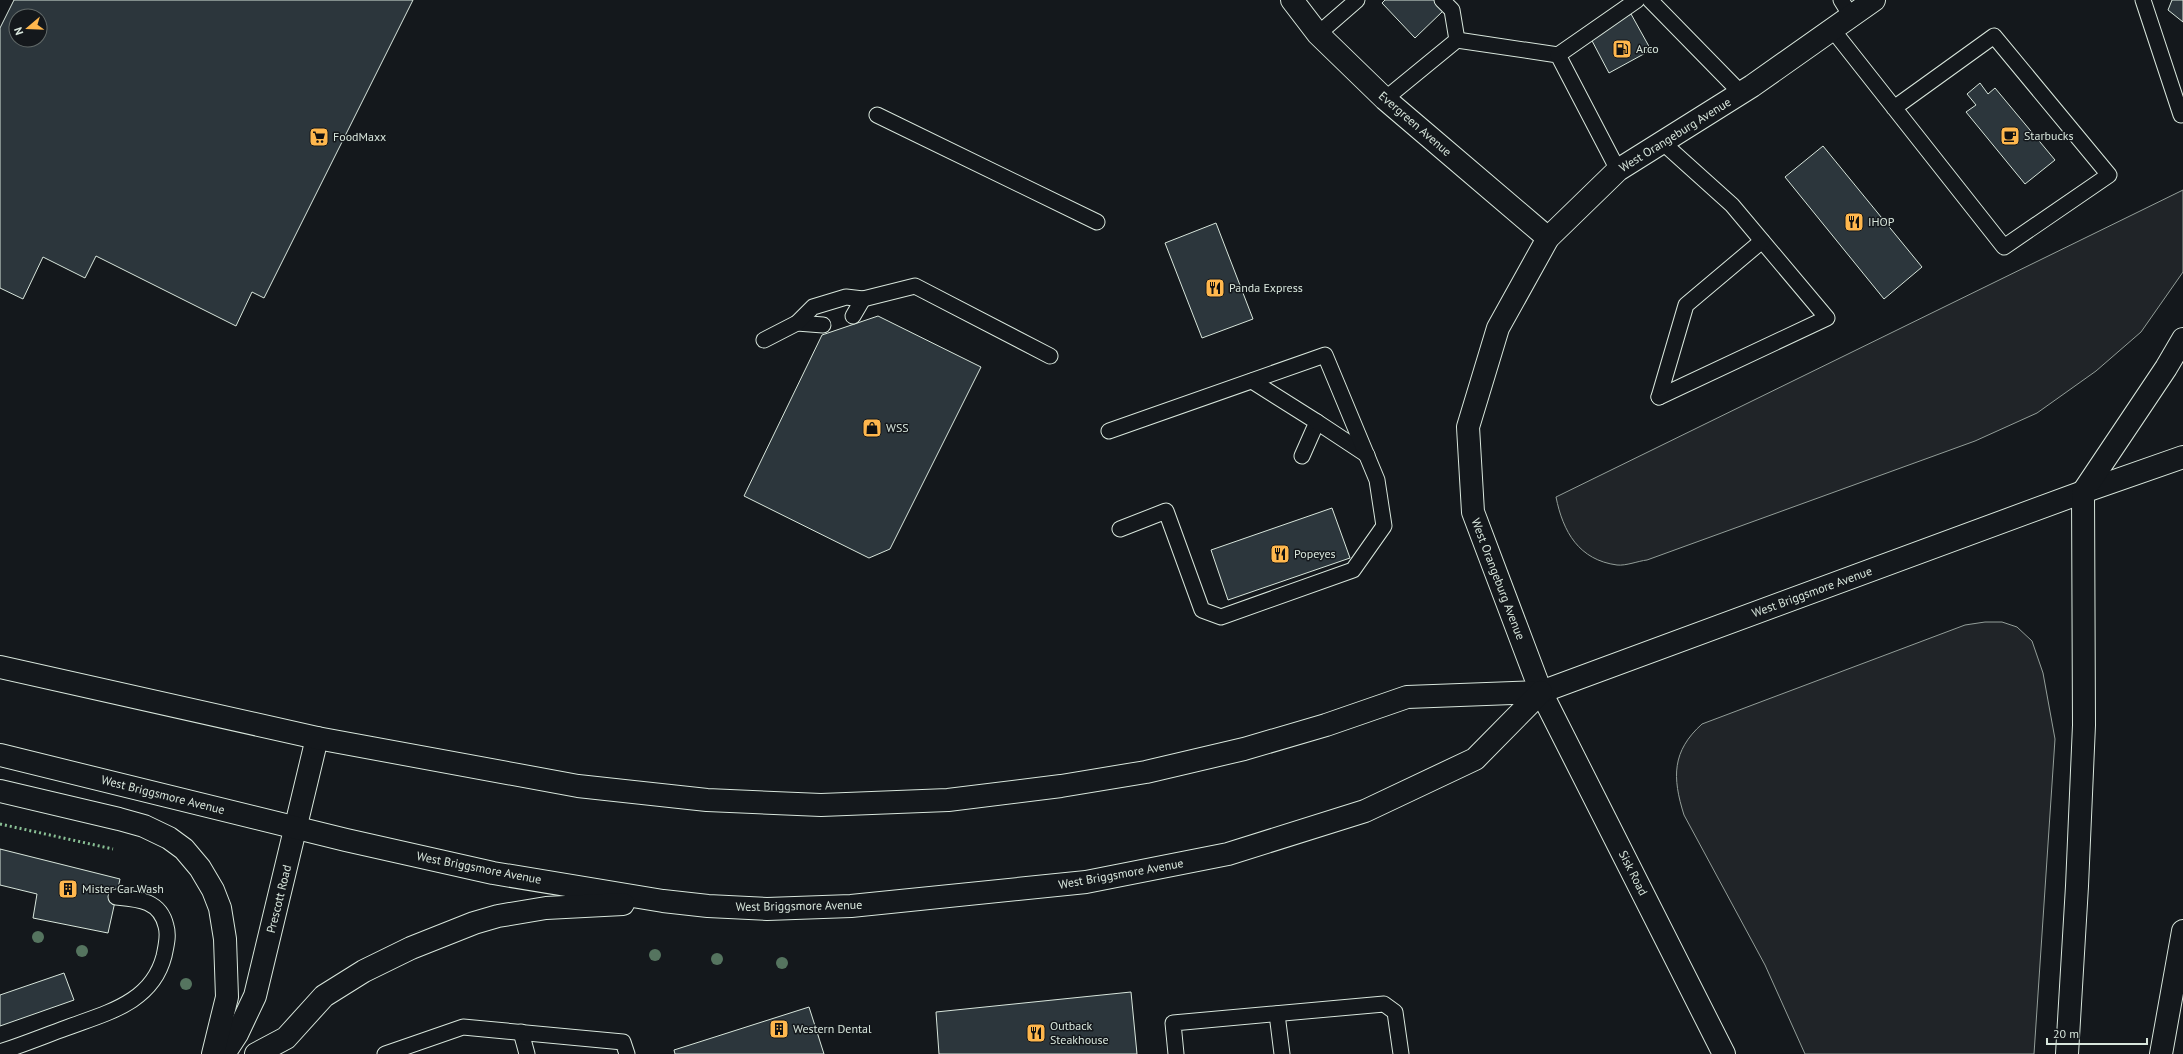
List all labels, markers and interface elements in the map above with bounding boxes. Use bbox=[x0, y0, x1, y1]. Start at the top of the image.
north arrow bbox=[8, 8, 48, 48]
text: N bbox=[11, 26, 26, 37]
fuel station icon: Arco bbox=[1611, 38, 1633, 60]
place label: Arco bbox=[1636, 41, 1659, 56]
street label: Evergreen Avenue bbox=[1376, 88, 1455, 159]
street label: West Orangeburg Avenue bbox=[1616, 94, 1733, 175]
cafe icon: Starbucks bbox=[1999, 125, 2021, 147]
supermarket icon: FoodMaxx bbox=[308, 126, 330, 148]
place label: Starbucks bbox=[2024, 128, 2074, 143]
place label: FoodMaxx bbox=[333, 129, 386, 144]
restaurant icon: IHOP bbox=[1843, 211, 1865, 233]
place label: IHOP bbox=[1868, 214, 1895, 229]
restaurant icon: Panda Express bbox=[1204, 277, 1226, 299]
place label: Panda Express bbox=[1229, 280, 1303, 295]
shop icon: WSS bbox=[861, 417, 883, 439]
place label: WSS bbox=[886, 420, 909, 435]
street label: West Orangeburg Avenue bbox=[1468, 516, 1529, 642]
restaurant icon: Popeyes bbox=[1269, 543, 1291, 565]
place label: Popeyes bbox=[1294, 546, 1336, 561]
street label: West Briggsmore Avenue bbox=[1750, 563, 1874, 620]
street label: West Briggsmore Avenue bbox=[100, 772, 226, 817]
street label: West Briggsmore Avenue bbox=[415, 848, 543, 887]
street label: Sisk Road bbox=[1616, 848, 1651, 898]
street label: West Briggsmore Avenue bbox=[1057, 855, 1185, 892]
street label: Prescott Road bbox=[263, 863, 294, 935]
building icon: Mister Car Wash bbox=[57, 878, 79, 900]
place label: Mister Car Wash bbox=[82, 881, 164, 896]
street label: West Briggsmore Avenue bbox=[735, 897, 862, 914]
building icon: Western Dental bbox=[768, 1018, 790, 1040]
place label: Outback Steakhouse bbox=[1050, 1018, 1109, 1047]
scale bar bbox=[2047, 1020, 2147, 1046]
place label: Western Dental bbox=[793, 1021, 872, 1036]
restaurant icon: Outback Steakhouse bbox=[1025, 1022, 1047, 1044]
text: 20 m bbox=[2053, 1026, 2079, 1041]

